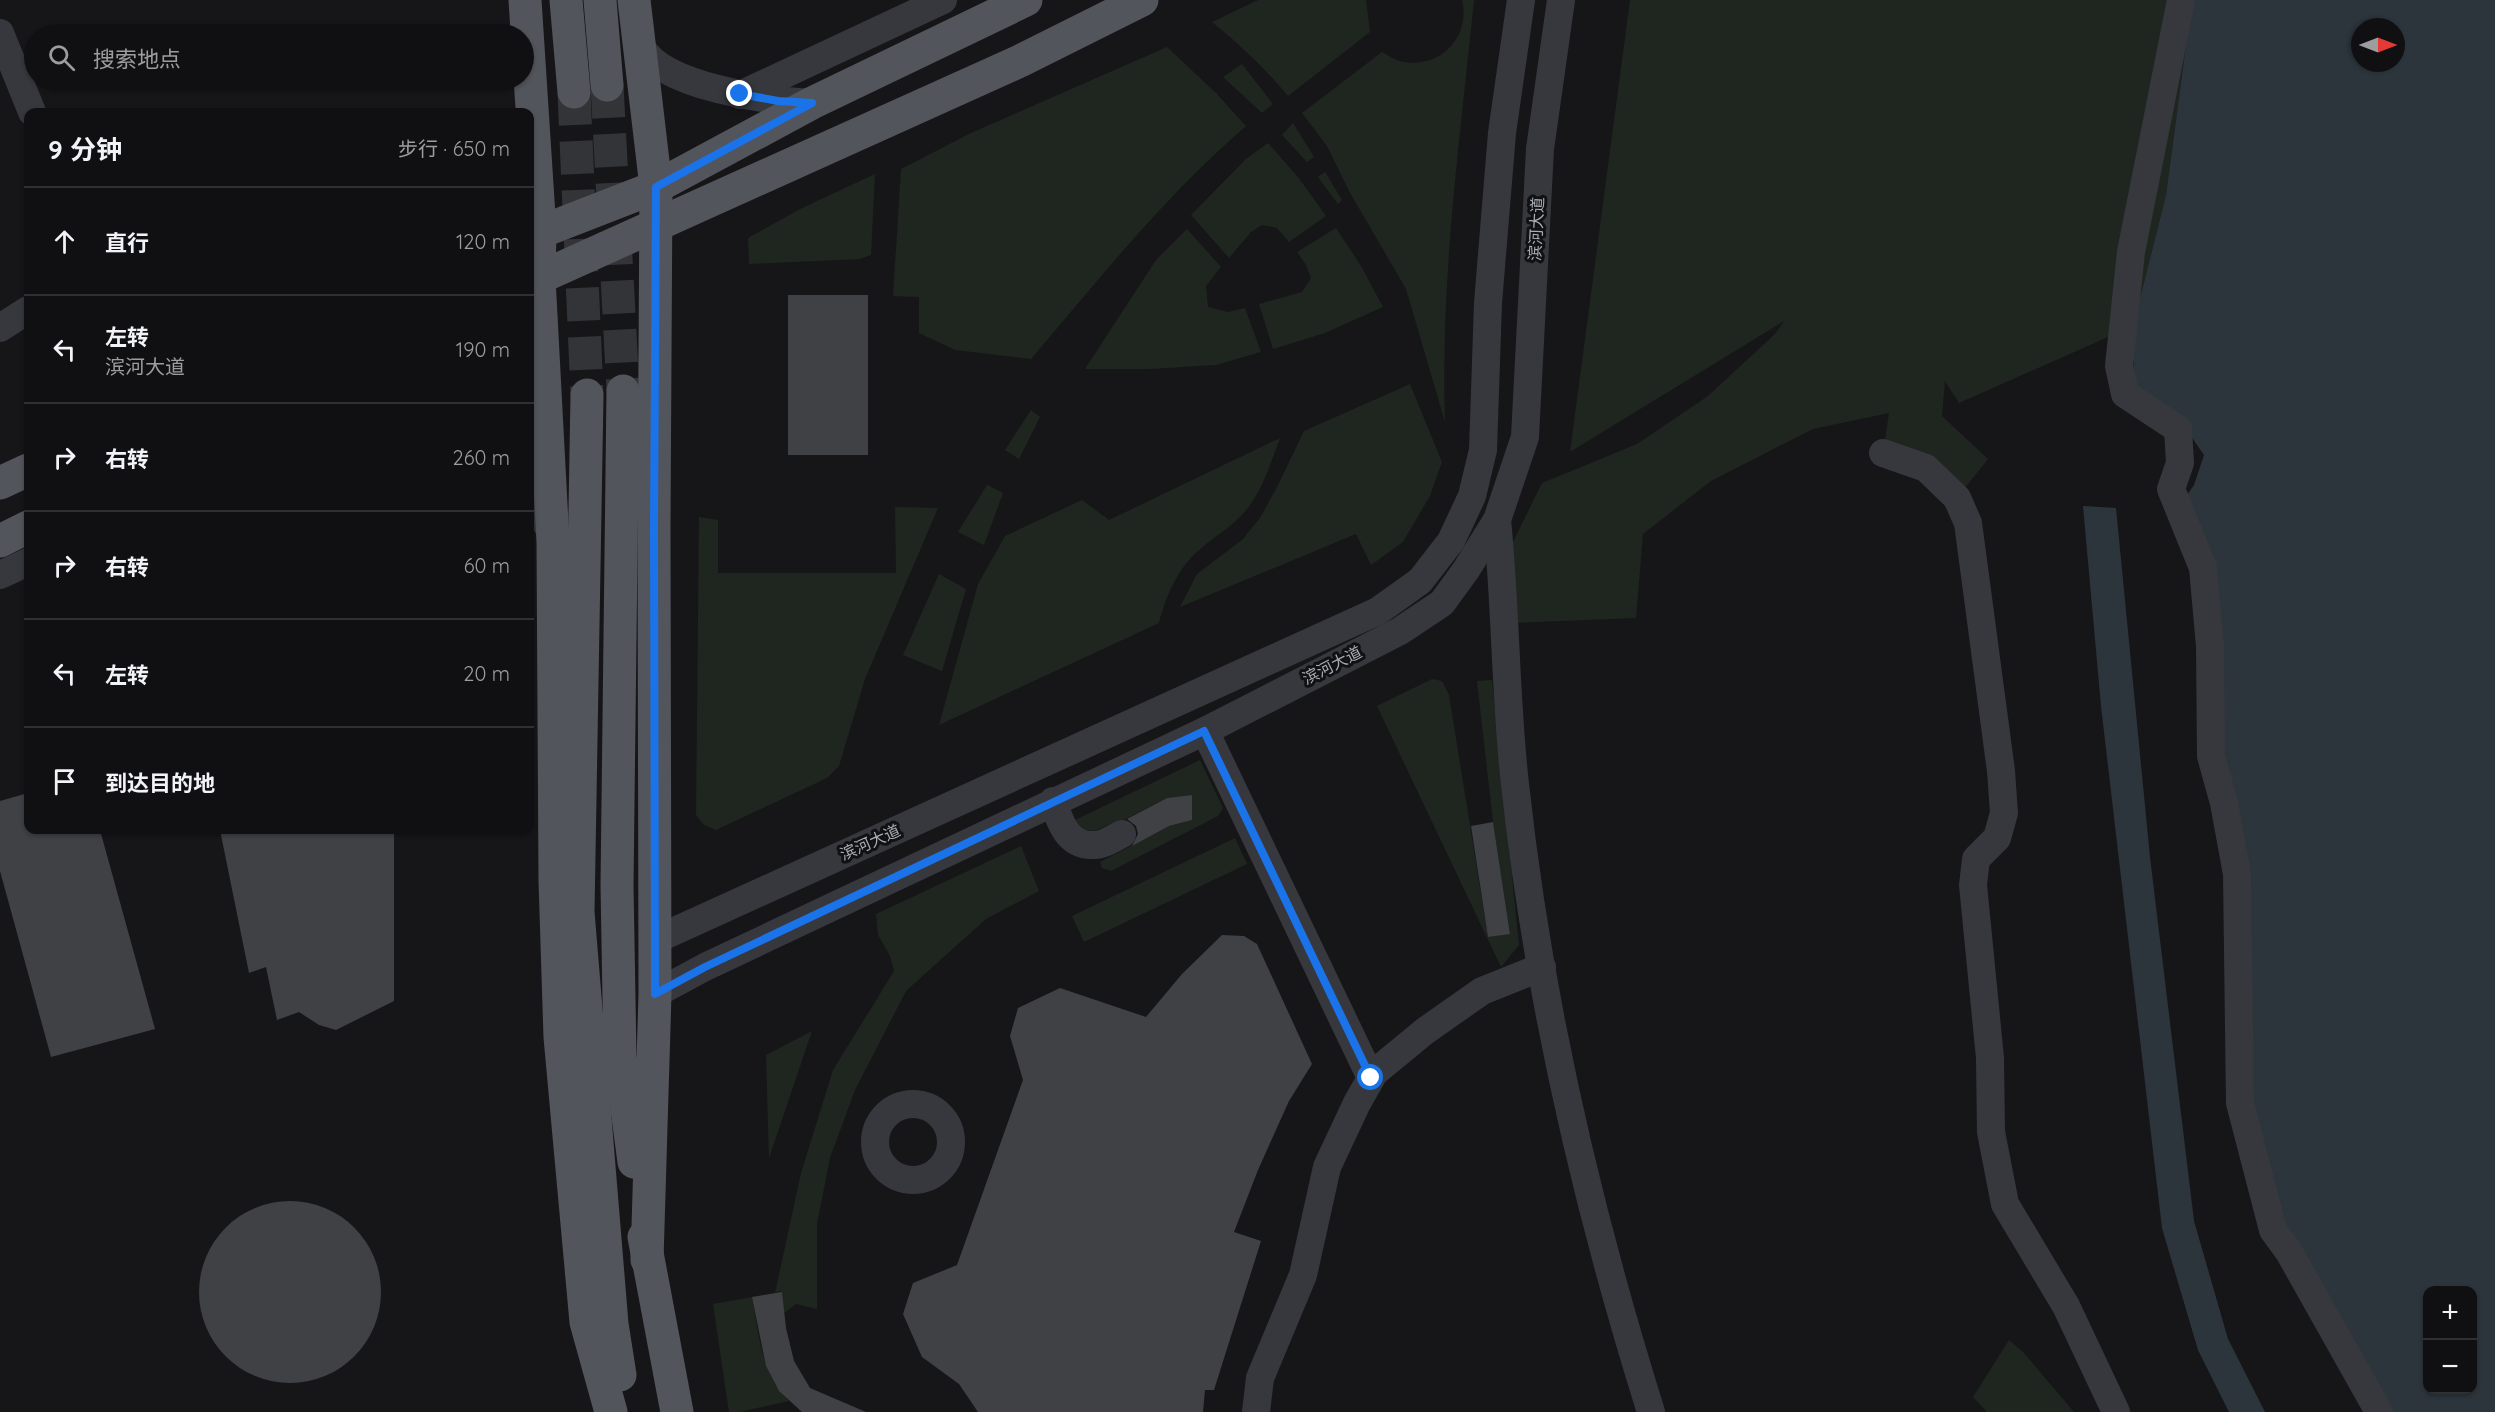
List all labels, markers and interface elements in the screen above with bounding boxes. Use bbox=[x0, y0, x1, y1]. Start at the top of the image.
north arrow bbox=[2351, 18, 2405, 72]
search box bbox=[24, 24, 534, 90]
icon: search bbox=[45, 41, 78, 74]
text: 搜索地点 bbox=[93, 45, 181, 73]
route end bbox=[726, 80, 752, 106]
text: 9 分钟 bbox=[48, 133, 122, 166]
text: 步行 · 650 m bbox=[398, 136, 510, 161]
street label: 滨河大道 bbox=[1524, 197, 1548, 261]
icon: ahead bbox=[48, 225, 81, 258]
text: 直行 bbox=[105, 229, 149, 257]
text: 120 m bbox=[456, 229, 510, 254]
text: 左转 bbox=[105, 323, 149, 351]
icon: left bbox=[48, 333, 81, 366]
text: 190 m bbox=[456, 337, 510, 362]
text: 滨河大道 bbox=[105, 354, 185, 379]
icon: right bbox=[48, 441, 81, 474]
text: 右转 bbox=[105, 445, 149, 473]
text: 260 m bbox=[453, 445, 510, 470]
icon: right bbox=[48, 549, 81, 582]
text: 右转 bbox=[105, 553, 149, 581]
text: 60 m bbox=[464, 553, 510, 578]
street label: 滨河大道 bbox=[1299, 642, 1365, 688]
icon: left bbox=[48, 657, 81, 690]
text: 左转 bbox=[105, 661, 149, 689]
text: 20 m bbox=[463, 661, 510, 686]
icon: arrive bbox=[48, 765, 81, 798]
text: 到达目的地 bbox=[105, 769, 215, 797]
street label: 滨河大道 bbox=[837, 820, 903, 864]
route start bbox=[1357, 1064, 1383, 1090]
map controls bbox=[2423, 1286, 2477, 1394]
button: + bbox=[2423, 1286, 2477, 1340]
button: − bbox=[2423, 1340, 2477, 1394]

